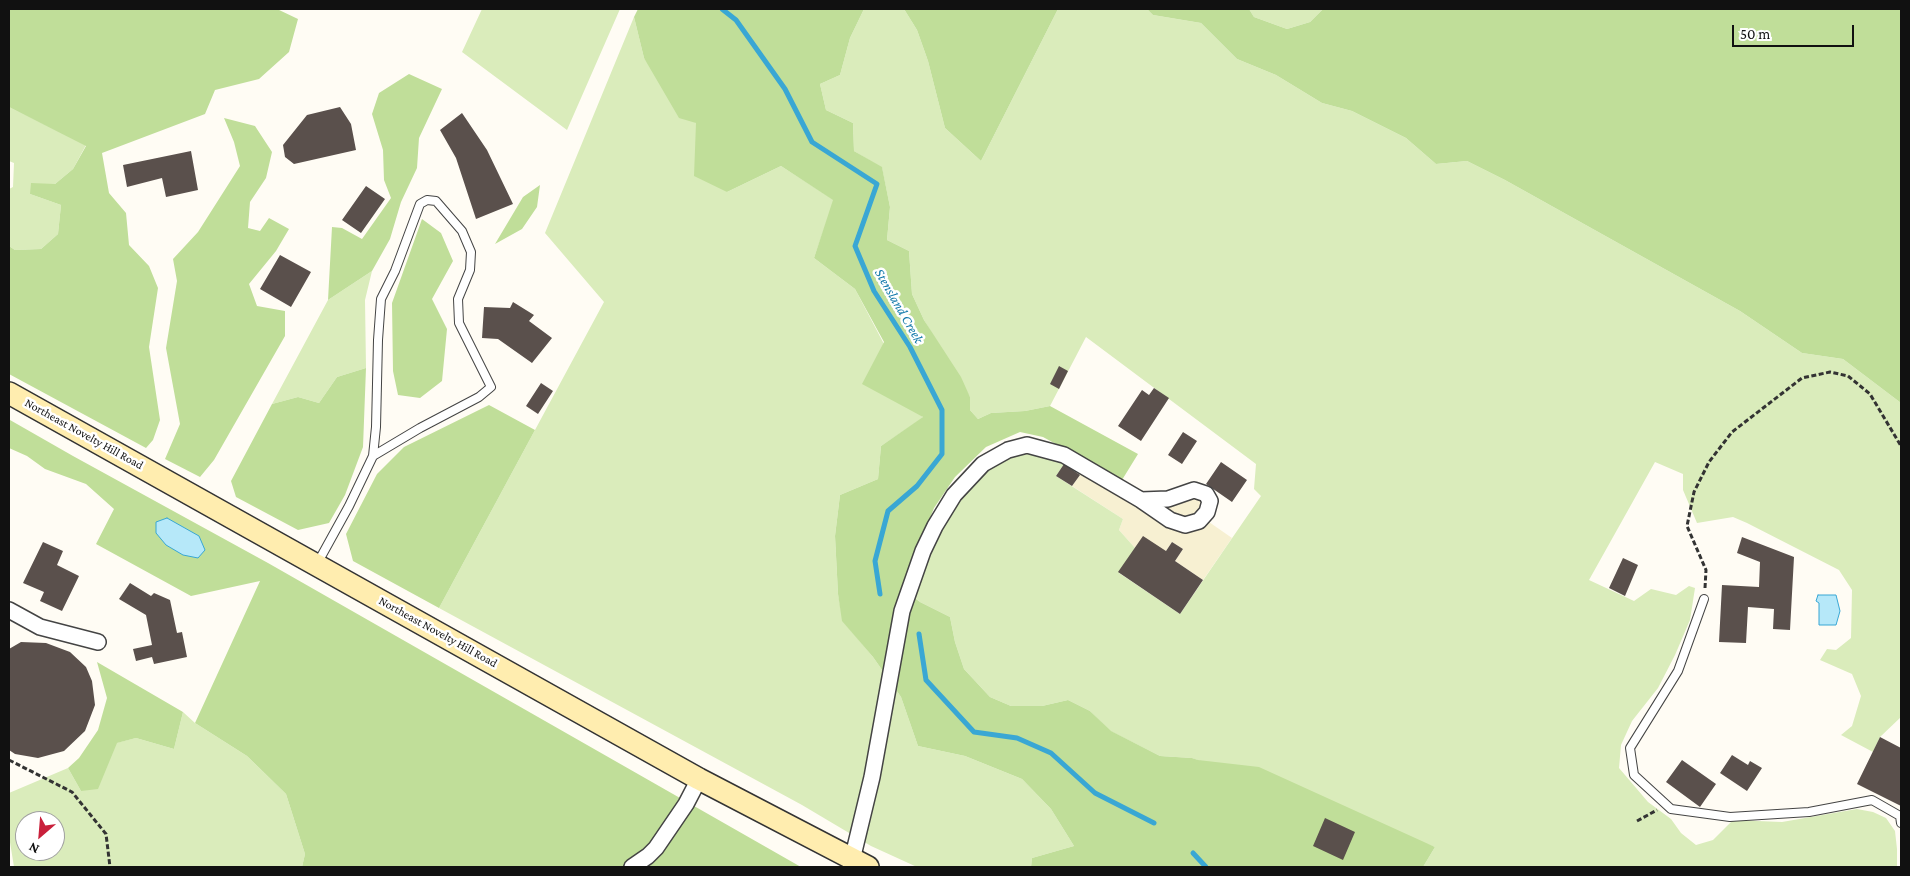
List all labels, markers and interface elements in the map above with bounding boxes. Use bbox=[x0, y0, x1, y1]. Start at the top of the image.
scale bar bbox=[1735, 15, 1858, 47]
text: 50 m bbox=[1740, 26, 1770, 42]
water label: Stensland Creek bbox=[871, 266, 927, 346]
street label: Northeast Novelty Hill Road bbox=[22, 395, 146, 473]
street label: Northeast Novelty Hill Road bbox=[376, 593, 500, 671]
north arrow bbox=[15, 811, 65, 861]
text: N bbox=[26, 839, 42, 858]

